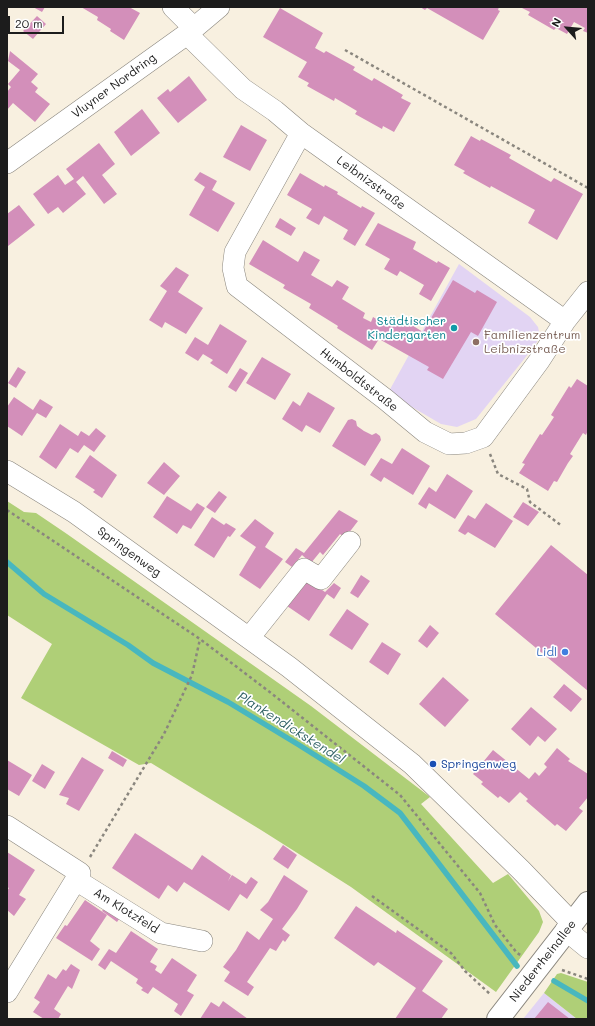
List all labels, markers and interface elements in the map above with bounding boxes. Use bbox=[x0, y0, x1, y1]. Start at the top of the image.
scale bar bbox=[10, 8, 66, 34]
north arrow bbox=[547, 8, 587, 48]
text: 20 m bbox=[15, 15, 43, 31]
text: N bbox=[547, 15, 564, 29]
street label: Vluyner Nordring bbox=[69, 51, 159, 121]
street label: Leibnizstraße bbox=[334, 153, 408, 213]
place label: Städtischer Kindergarten bbox=[368, 314, 446, 342]
marker: Städtischer Kindergarten bbox=[449, 323, 459, 333]
place label: Familienzentrum Leibnizstraße bbox=[484, 328, 580, 356]
marker: Familienzentrum Leibnizstraße bbox=[471, 337, 481, 347]
street label: Humboldtstraße bbox=[317, 345, 401, 415]
street label: Springenweg bbox=[94, 524, 164, 580]
place label: Lidl bbox=[536, 645, 557, 659]
marker: Lidl bbox=[560, 647, 570, 657]
water label: Plankendickskendel bbox=[235, 689, 347, 767]
place label: Springenweg bbox=[441, 757, 516, 771]
marker: Springenweg bbox=[428, 759, 438, 769]
street label: Am Klotzfeld bbox=[91, 885, 161, 937]
street label: Niederrheinallee bbox=[507, 917, 579, 1005]

